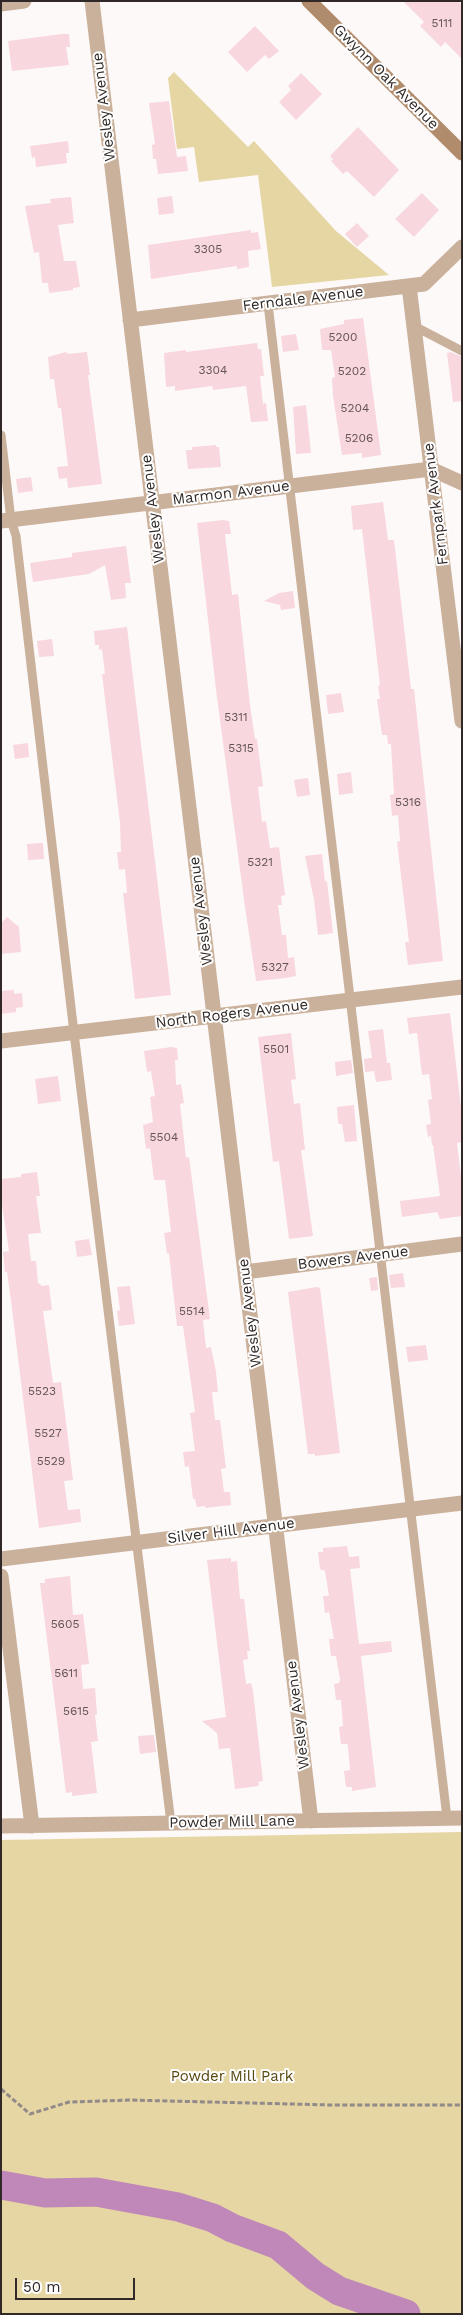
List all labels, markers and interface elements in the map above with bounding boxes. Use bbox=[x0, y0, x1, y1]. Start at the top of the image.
house number: 5111 bbox=[431, 16, 453, 30]
street label: Gwynn Oak Avenue bbox=[330, 21, 442, 133]
street label: Wesley Avenue bbox=[88, 52, 120, 162]
house number: 3305 bbox=[194, 242, 222, 256]
street label: Ferndale Avenue bbox=[242, 283, 364, 315]
house number: 5200 bbox=[329, 330, 357, 344]
house number: 3304 bbox=[199, 363, 227, 377]
house number: 5202 bbox=[338, 364, 366, 378]
house number: 5204 bbox=[341, 401, 369, 415]
house number: 5206 bbox=[345, 431, 373, 445]
street label: Fernpark Avenue bbox=[420, 442, 452, 566]
street label: Wesley Avenue bbox=[137, 454, 169, 564]
street label: Marmon Avenue bbox=[171, 477, 291, 509]
house number: 5311 bbox=[224, 710, 248, 724]
house number: 5315 bbox=[228, 741, 254, 755]
house number: 5316 bbox=[395, 795, 421, 809]
house number: 5321 bbox=[247, 855, 273, 869]
street label: Wesley Avenue bbox=[185, 856, 217, 966]
house number: 5327 bbox=[261, 960, 289, 974]
street label: North Rogers Avenue bbox=[155, 996, 309, 1032]
house number: 5501 bbox=[263, 1042, 289, 1056]
house number: 5504 bbox=[150, 1130, 178, 1144]
street label: Bowers Avenue bbox=[297, 1242, 409, 1274]
street label: Wesley Avenue bbox=[234, 1258, 266, 1368]
house number: 5514 bbox=[179, 1304, 205, 1318]
house number: 5523 bbox=[28, 1384, 56, 1398]
house number: 5527 bbox=[34, 1426, 62, 1440]
house number: 5529 bbox=[37, 1454, 65, 1468]
street label: Silver Hill Avenue bbox=[166, 1514, 296, 1548]
house number: 5605 bbox=[51, 1617, 79, 1631]
street label: Wesley Avenue bbox=[282, 1660, 314, 1770]
house number: 5611 bbox=[54, 1666, 78, 1680]
house number: 5615 bbox=[63, 1704, 89, 1718]
street label: Powder Mill Lane bbox=[169, 1812, 295, 1832]
park label: Powder Mill Park bbox=[171, 2068, 293, 2086]
scale bar bbox=[18, 2268, 138, 2300]
text: 50 m bbox=[23, 2278, 60, 2296]

